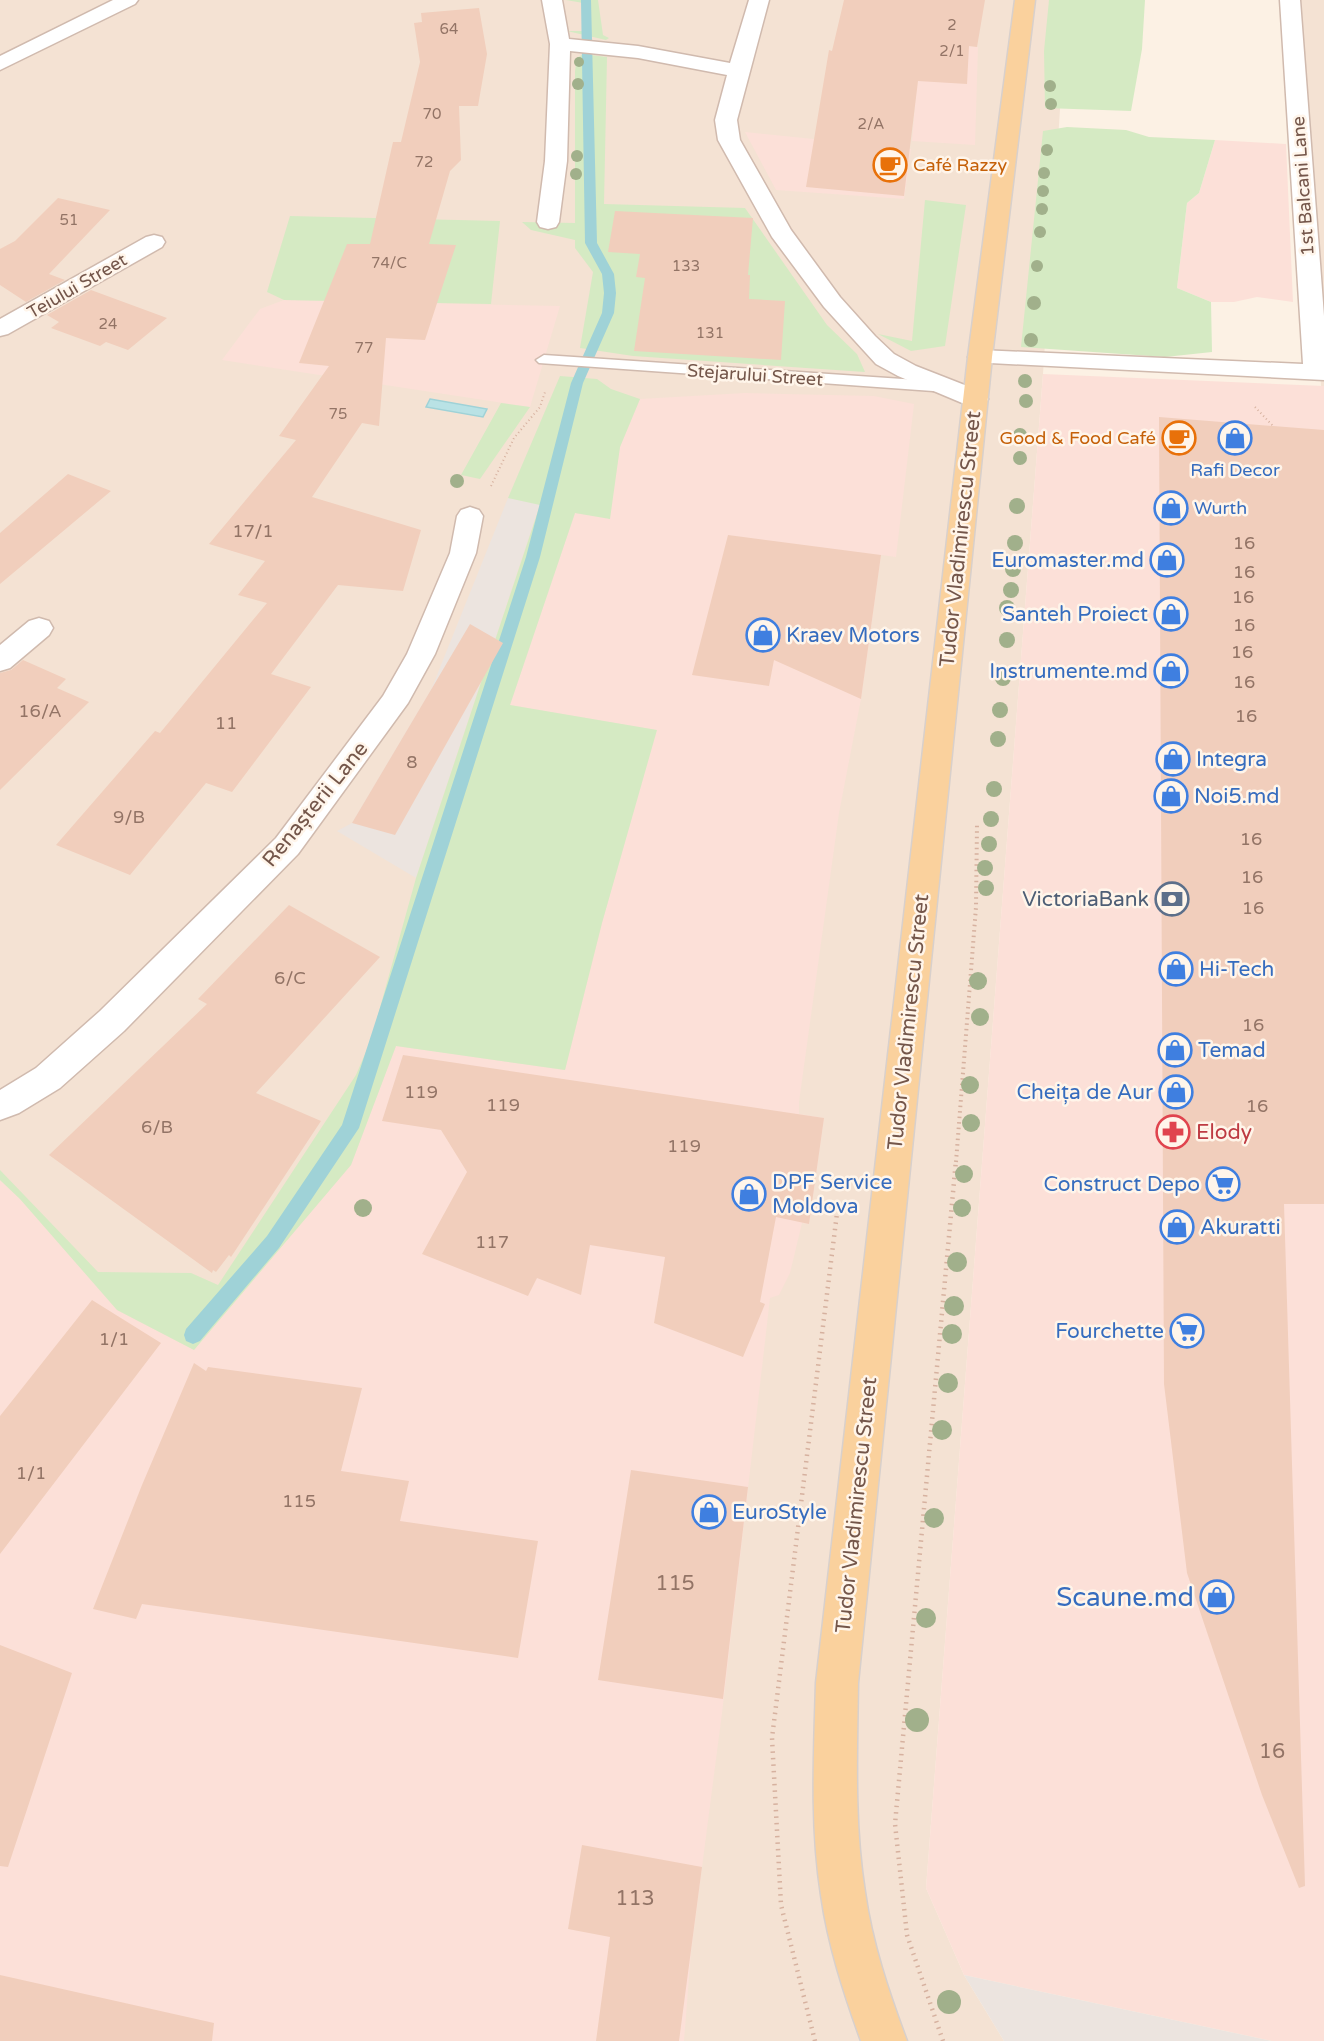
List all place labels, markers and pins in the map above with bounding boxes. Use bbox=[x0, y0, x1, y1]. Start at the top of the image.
cafe icon: Café Razzy bbox=[872, 147, 908, 183]
place label: Café Razzy bbox=[913, 154, 1007, 176]
cafe icon: Good & Food Café bbox=[1161, 420, 1197, 456]
shop icon: Rafi Decor bbox=[1217, 420, 1253, 456]
place label: Good & Food Café bbox=[1000, 427, 1156, 449]
place label: Rafi Decor bbox=[1190, 459, 1280, 481]
shop icon: Wurth bbox=[1153, 490, 1189, 526]
place label: Wurth bbox=[1194, 497, 1247, 519]
shop icon: Euromaster.md bbox=[1149, 542, 1185, 578]
place label: Euromaster.md bbox=[991, 548, 1144, 573]
shop icon: Santeh Proiect bbox=[1153, 596, 1189, 632]
place label: Santeh Proiect bbox=[1002, 602, 1148, 627]
shop icon: Kraev Motors bbox=[745, 617, 781, 653]
place label: Kraev Motors bbox=[786, 623, 920, 648]
shop icon: Instrumente.md bbox=[1153, 653, 1189, 689]
place label: Instrumente.md bbox=[989, 659, 1148, 684]
shop icon: Integra bbox=[1155, 741, 1191, 777]
place label: Integra bbox=[1196, 747, 1267, 772]
shop icon: Noi5.md bbox=[1153, 778, 1189, 814]
place label: Noi5.md bbox=[1194, 784, 1280, 809]
bank icon: VictoriaBank bbox=[1154, 881, 1190, 917]
place label: VictoriaBank bbox=[1022, 887, 1149, 912]
shop icon: Hi-Tech bbox=[1158, 951, 1194, 987]
place label: Hi-Tech bbox=[1199, 957, 1274, 982]
shop icon: Temad bbox=[1157, 1032, 1193, 1068]
place label: Temad bbox=[1198, 1038, 1266, 1063]
shop icon: Cheița de Aur bbox=[1158, 1074, 1194, 1110]
place label: Cheița de Aur bbox=[1016, 1080, 1153, 1105]
pharmacy icon: Elody bbox=[1155, 1114, 1191, 1150]
place label: Elody bbox=[1196, 1120, 1252, 1145]
supermarket icon: Construct Depo bbox=[1205, 1166, 1241, 1202]
place label: DPF Service Moldova bbox=[772, 1170, 892, 1219]
place label: Construct Depo bbox=[1043, 1172, 1200, 1197]
shop icon: DPF Service Moldova bbox=[731, 1176, 767, 1212]
shop icon: Akuratti bbox=[1159, 1209, 1195, 1245]
place label: Akuratti bbox=[1200, 1215, 1281, 1240]
supermarket icon: Fourchette bbox=[1169, 1313, 1205, 1349]
place label: Fourchette bbox=[1055, 1319, 1164, 1344]
shop icon: EuroStyle bbox=[691, 1494, 727, 1530]
place label: EuroStyle bbox=[732, 1500, 827, 1525]
shop icon: Scaune.md bbox=[1199, 1579, 1235, 1615]
place label: Scaune.md bbox=[1056, 1582, 1194, 1613]

